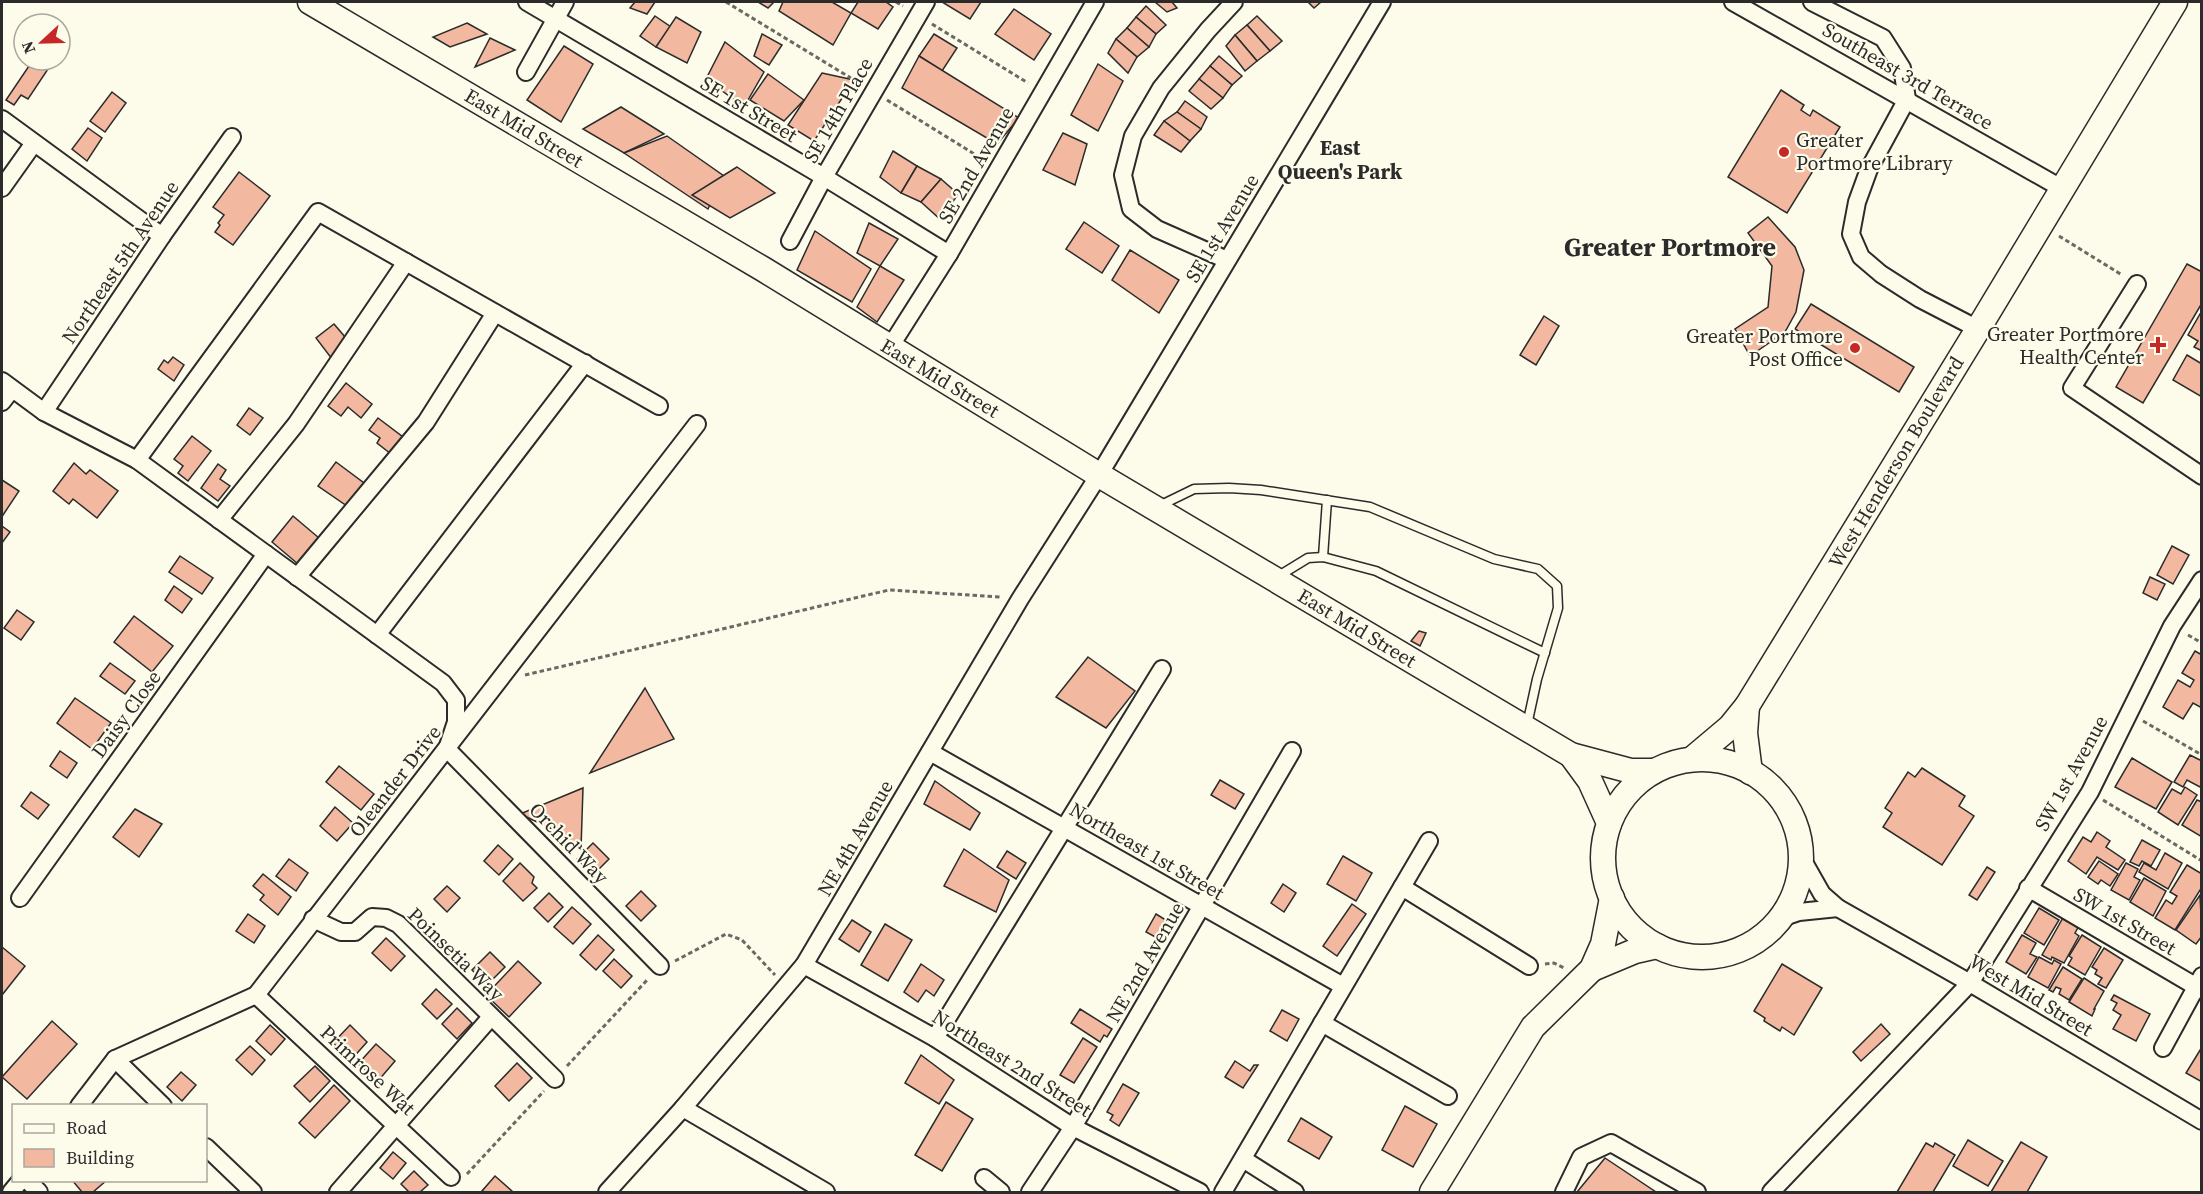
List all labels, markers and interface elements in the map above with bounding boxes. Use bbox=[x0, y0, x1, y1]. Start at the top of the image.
north arrow bbox=[12, 12, 72, 72]
street label: Southeast 3rd Terrace bbox=[1818, 16, 1998, 136]
text: N bbox=[16, 38, 40, 57]
street label: SE 14th Place bbox=[796, 52, 880, 168]
street label: SE 1st Street bbox=[695, 69, 803, 149]
street label: East Mid Street bbox=[459, 82, 589, 175]
street label: SE 2nd Avenue bbox=[931, 101, 1021, 229]
place label: Greater Portmore Library bbox=[1796, 126, 1953, 177]
district label: East Queen's Park bbox=[1278, 133, 1403, 186]
marker: Greater Portmore Library bbox=[1777, 145, 1791, 159]
street label: SE 1st Avenue bbox=[1179, 168, 1265, 288]
street label: Northeast 5th Avenue bbox=[55, 175, 185, 349]
district label: Greater Portmore bbox=[1564, 229, 1776, 265]
place label: Greater Portmore Health Center bbox=[1987, 320, 2145, 371]
place label: Greater Portmore Post Office bbox=[1686, 322, 1843, 373]
street label: East Mid Street bbox=[875, 332, 1005, 425]
marker: Greater Portmore Health Center bbox=[2149, 336, 2167, 354]
marker: Greater Portmore Post Office bbox=[1848, 341, 1862, 355]
street label: West Henderson Boulevard bbox=[1822, 350, 1971, 573]
street label: East Mid Street bbox=[1292, 582, 1422, 675]
street label: Daisy Close bbox=[85, 664, 167, 764]
street label: SW 1st Avenue bbox=[2028, 710, 2114, 836]
street label: Oleander Drive bbox=[342, 719, 448, 843]
street label: NE 4th Avenue bbox=[810, 775, 900, 901]
street label: Northeast 1st Street bbox=[1064, 795, 1230, 907]
street label: Orchid Way bbox=[523, 796, 616, 890]
street label: SW 1st Street bbox=[2069, 880, 2182, 962]
street label: NE 2nd Avenue bbox=[1099, 897, 1191, 1027]
street label: Poinsetia Way bbox=[402, 901, 511, 1008]
street label: West Mid Street bbox=[1964, 947, 2098, 1043]
street label: Northeast 2nd Street bbox=[927, 1003, 1097, 1124]
street label: Primrose Wat bbox=[314, 1019, 422, 1122]
legend bbox=[12, 1104, 207, 1182]
text: Road bbox=[66, 1115, 107, 1140]
text: Building bbox=[66, 1145, 134, 1170]

